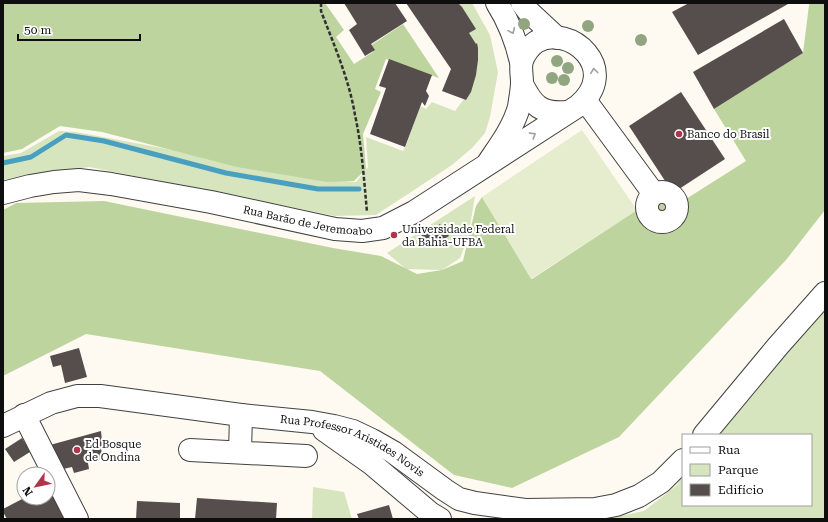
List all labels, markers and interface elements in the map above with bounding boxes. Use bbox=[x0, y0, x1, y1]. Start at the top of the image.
scale bar bbox=[18, 16, 140, 42]
text: 50 m bbox=[24, 23, 51, 37]
one-way arrow bbox=[507, 27, 515, 35]
one-way arrow bbox=[590, 68, 599, 75]
place label: Banco do Brasil bbox=[687, 128, 770, 141]
marker: Banco do Brasil bbox=[674, 129, 684, 139]
one-way arrow bbox=[529, 132, 536, 139]
street label: Rua Barão de Jeremoabo bbox=[242, 203, 374, 238]
place label: Universidade Federal da Bahia-UFBA bbox=[402, 223, 515, 249]
marker: Universidade Federal da Bahia-UFBA bbox=[389, 230, 399, 240]
street label: Rua Professor Aristides Novis bbox=[280, 413, 427, 480]
legend bbox=[682, 434, 812, 506]
place label: Ed Bosque de Ondina bbox=[85, 438, 141, 464]
text: Rua bbox=[718, 443, 741, 457]
marker: Ed Bosque de Ondina bbox=[72, 445, 82, 455]
text: Parque bbox=[718, 463, 759, 477]
north arrow bbox=[16, 466, 56, 506]
text: Edifício bbox=[718, 483, 764, 497]
text: N bbox=[20, 484, 36, 498]

